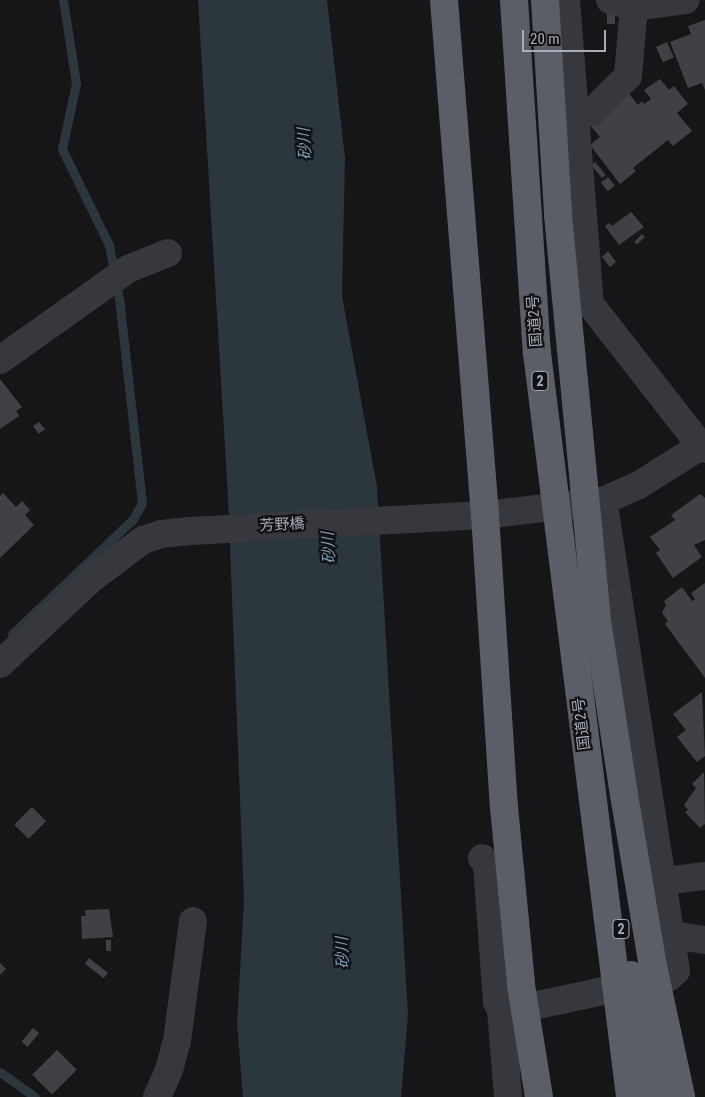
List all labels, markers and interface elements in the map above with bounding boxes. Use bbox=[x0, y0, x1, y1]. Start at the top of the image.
scale bar bbox=[525, 20, 609, 52]
text: 20 m bbox=[530, 30, 560, 48]
water label: 砂川 bbox=[295, 128, 315, 160]
street label: 国道2号 bbox=[524, 294, 546, 348]
road number: 2 bbox=[531, 370, 549, 392]
street label: 芳野橋 bbox=[259, 515, 305, 535]
water label: 砂川 bbox=[319, 532, 339, 564]
street label: 国道2号 bbox=[570, 697, 594, 751]
road number: 2 bbox=[612, 918, 630, 941]
water label: 砂川 bbox=[333, 937, 353, 969]

